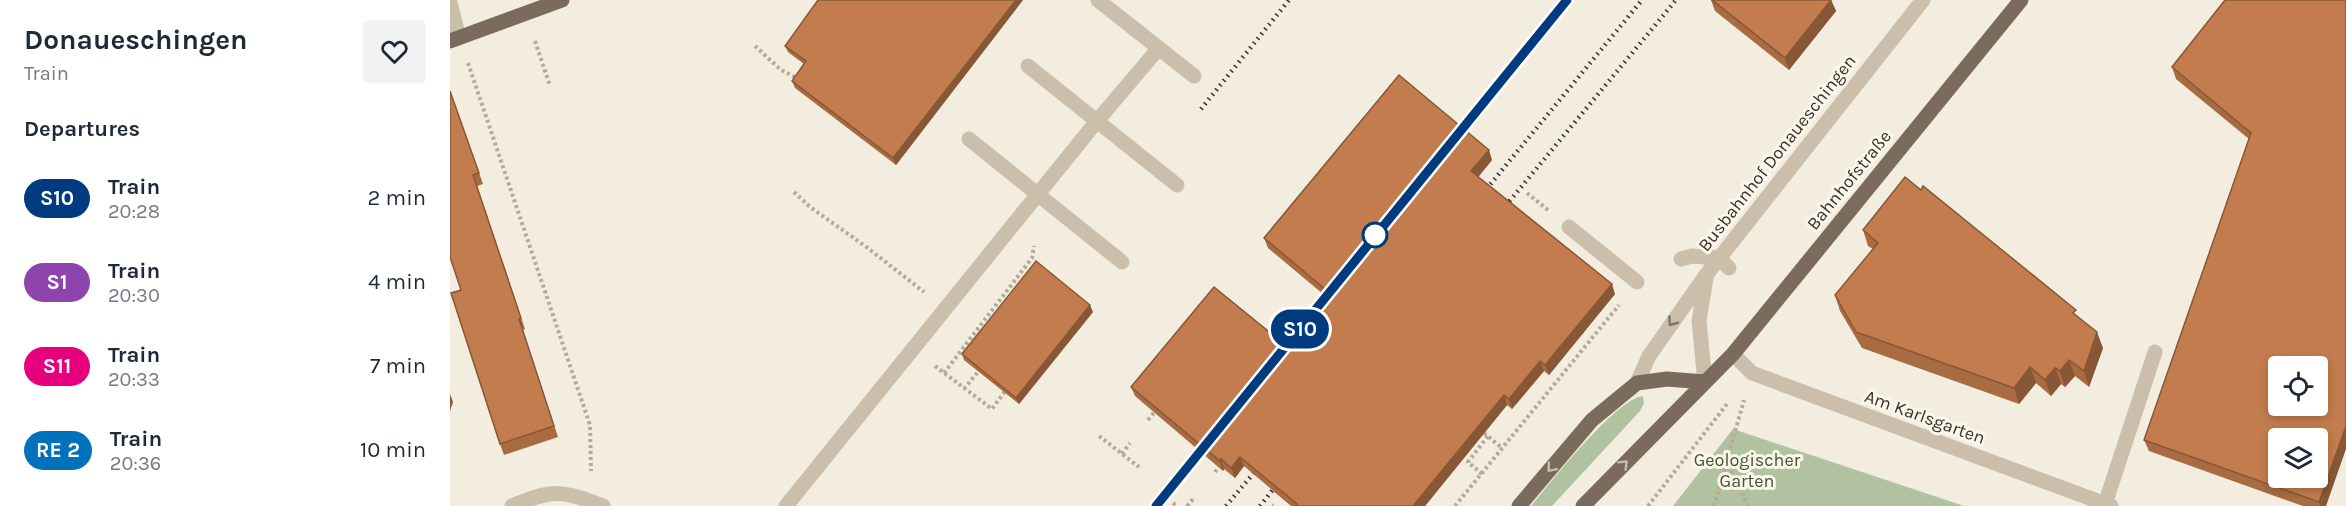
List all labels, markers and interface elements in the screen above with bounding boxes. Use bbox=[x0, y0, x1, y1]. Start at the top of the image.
button: heart bbox=[363, 20, 426, 83]
text: Donaueschingen bbox=[24, 23, 248, 56]
street label: Busbahnhof Donaueschingen bbox=[1693, 50, 1861, 256]
text: Train bbox=[24, 62, 69, 85]
text: Departures bbox=[24, 116, 140, 142]
street label: Bahnhofstraße bbox=[1802, 126, 1896, 234]
text: Train bbox=[108, 174, 160, 200]
text: 2 min bbox=[368, 185, 426, 211]
text: S10 bbox=[40, 186, 74, 210]
text: 20:28 bbox=[108, 200, 160, 223]
unlabelled marker bbox=[1362, 222, 1388, 248]
text: Train bbox=[108, 258, 160, 284]
text: 4 min bbox=[368, 269, 426, 295]
text: S1 bbox=[47, 270, 67, 294]
text: 20:30 bbox=[108, 284, 160, 307]
line badge: S10 bbox=[1266, 310, 1334, 348]
one-way arrow bbox=[1668, 316, 1679, 327]
text: S10 bbox=[1283, 317, 1317, 341]
text: Train bbox=[108, 342, 160, 368]
text: 7 min bbox=[370, 353, 426, 379]
text: S11 bbox=[43, 354, 71, 378]
map controls bbox=[2268, 356, 2328, 488]
button: locate bbox=[2268, 356, 2328, 416]
text: 20:33 bbox=[108, 368, 160, 391]
street label: Am Karlsgarten bbox=[1862, 385, 1988, 449]
text: Train bbox=[110, 426, 162, 452]
button: layers bbox=[2268, 428, 2328, 488]
text: 10 min bbox=[360, 437, 426, 463]
text: RE 2 bbox=[36, 438, 80, 462]
park label: Geologischer Garten bbox=[1694, 449, 1801, 492]
text: 20:36 bbox=[110, 452, 161, 475]
one-way arrow bbox=[1547, 461, 1558, 472]
one-way arrow bbox=[1616, 461, 1627, 472]

